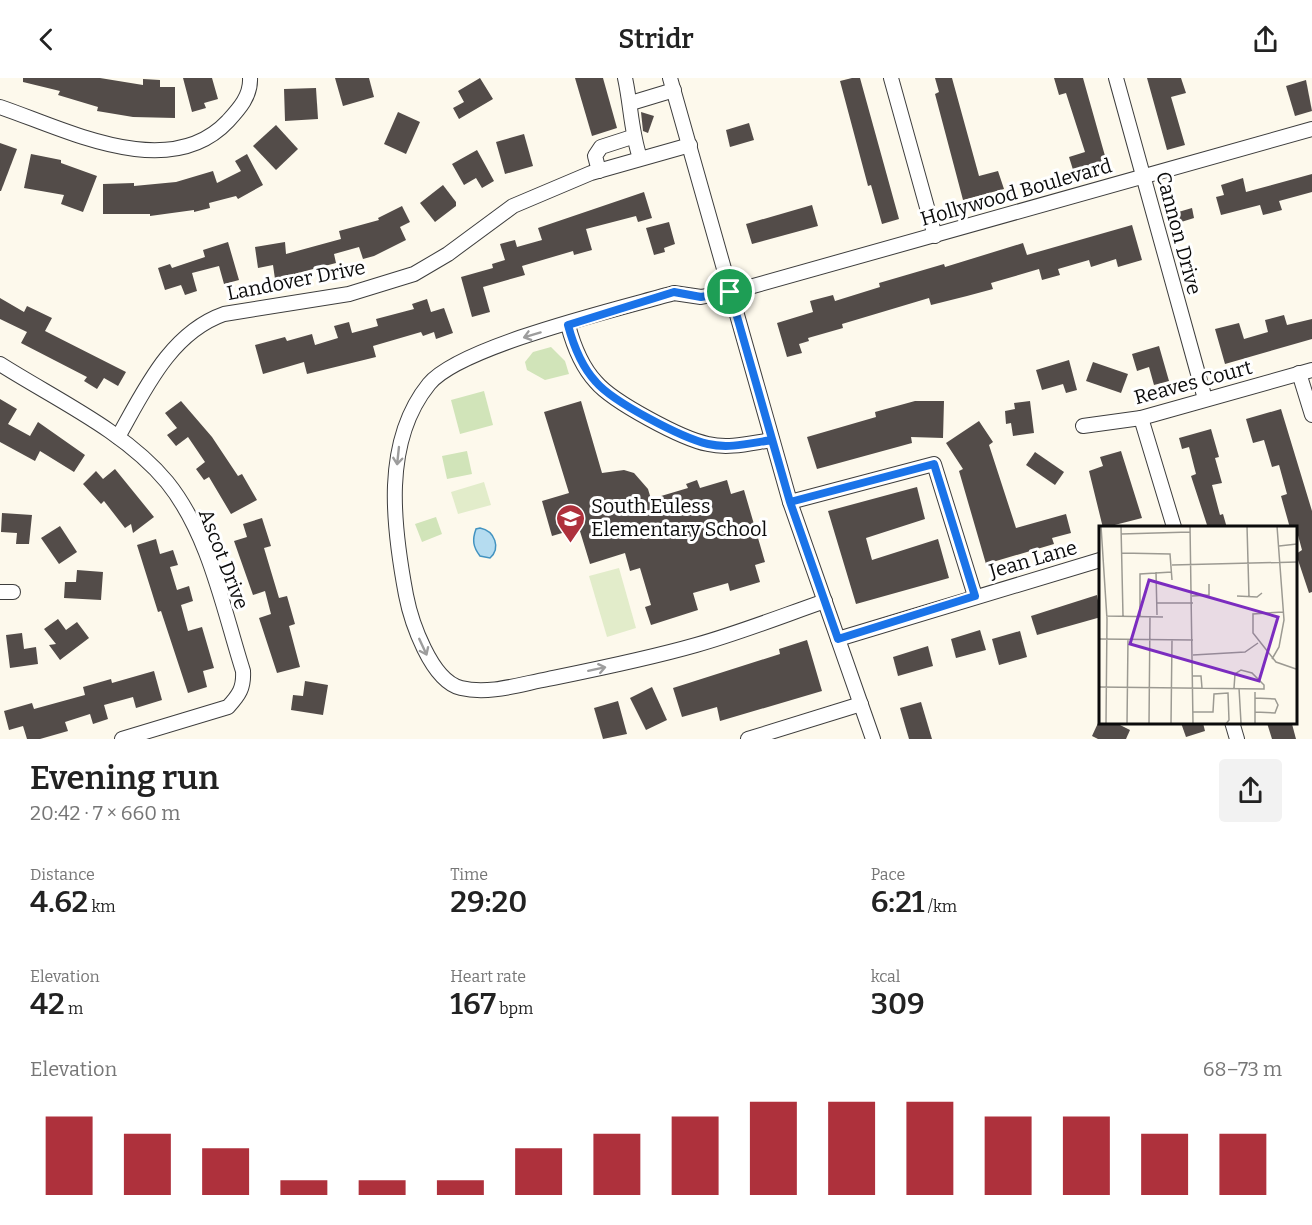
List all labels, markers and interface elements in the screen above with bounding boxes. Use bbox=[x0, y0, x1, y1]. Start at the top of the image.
icon: back bbox=[30, 23, 63, 56]
text: Stridr bbox=[618, 23, 694, 55]
icon: share bbox=[1249, 23, 1282, 56]
street label: Hollywood Boulevard bbox=[918, 153, 1115, 231]
street label: Cannon Drive bbox=[1151, 169, 1207, 297]
street label: Landover Drive bbox=[225, 255, 367, 305]
pin bbox=[704, 266, 755, 317]
icon: arrive bbox=[713, 275, 746, 308]
one-way arrow bbox=[523, 330, 542, 341]
street label: Reaves Court bbox=[1131, 355, 1255, 409]
one-way arrow bbox=[392, 446, 403, 465]
place label: South Euless Elementary School bbox=[591, 494, 768, 541]
school or university icon: South Euless Elementary School bbox=[554, 502, 586, 544]
street label: Ascot Drive bbox=[194, 506, 254, 612]
inset map bbox=[1099, 526, 1297, 724]
street label: Jean Lane bbox=[985, 535, 1080, 583]
one-way arrow bbox=[418, 638, 430, 656]
one-way arrow bbox=[587, 663, 606, 674]
text: Evening run bbox=[30, 758, 219, 798]
button: share bbox=[1219, 759, 1282, 822]
text: 20:42 · 7 × 660 m bbox=[30, 801, 180, 825]
text: Distance bbox=[30, 865, 95, 884]
text: Time bbox=[450, 865, 488, 884]
text: Pace bbox=[871, 865, 905, 884]
text: 4.62 bbox=[30, 884, 88, 920]
text: 29:20 bbox=[450, 884, 527, 920]
text: 6:21 bbox=[871, 884, 925, 920]
text: km bbox=[88, 897, 116, 916]
text: /km bbox=[925, 897, 957, 916]
text: Elevation bbox=[30, 967, 100, 986]
text: Heart rate bbox=[450, 967, 526, 986]
text: kcal bbox=[871, 967, 900, 986]
text: 42 bbox=[30, 986, 65, 1022]
text: 167 bbox=[450, 986, 496, 1022]
text: 309 bbox=[871, 986, 925, 1022]
text: m bbox=[65, 999, 83, 1018]
text: bpm bbox=[496, 999, 533, 1018]
text: Elevation bbox=[30, 1057, 117, 1081]
text: 68–73 m bbox=[1203, 1057, 1282, 1081]

